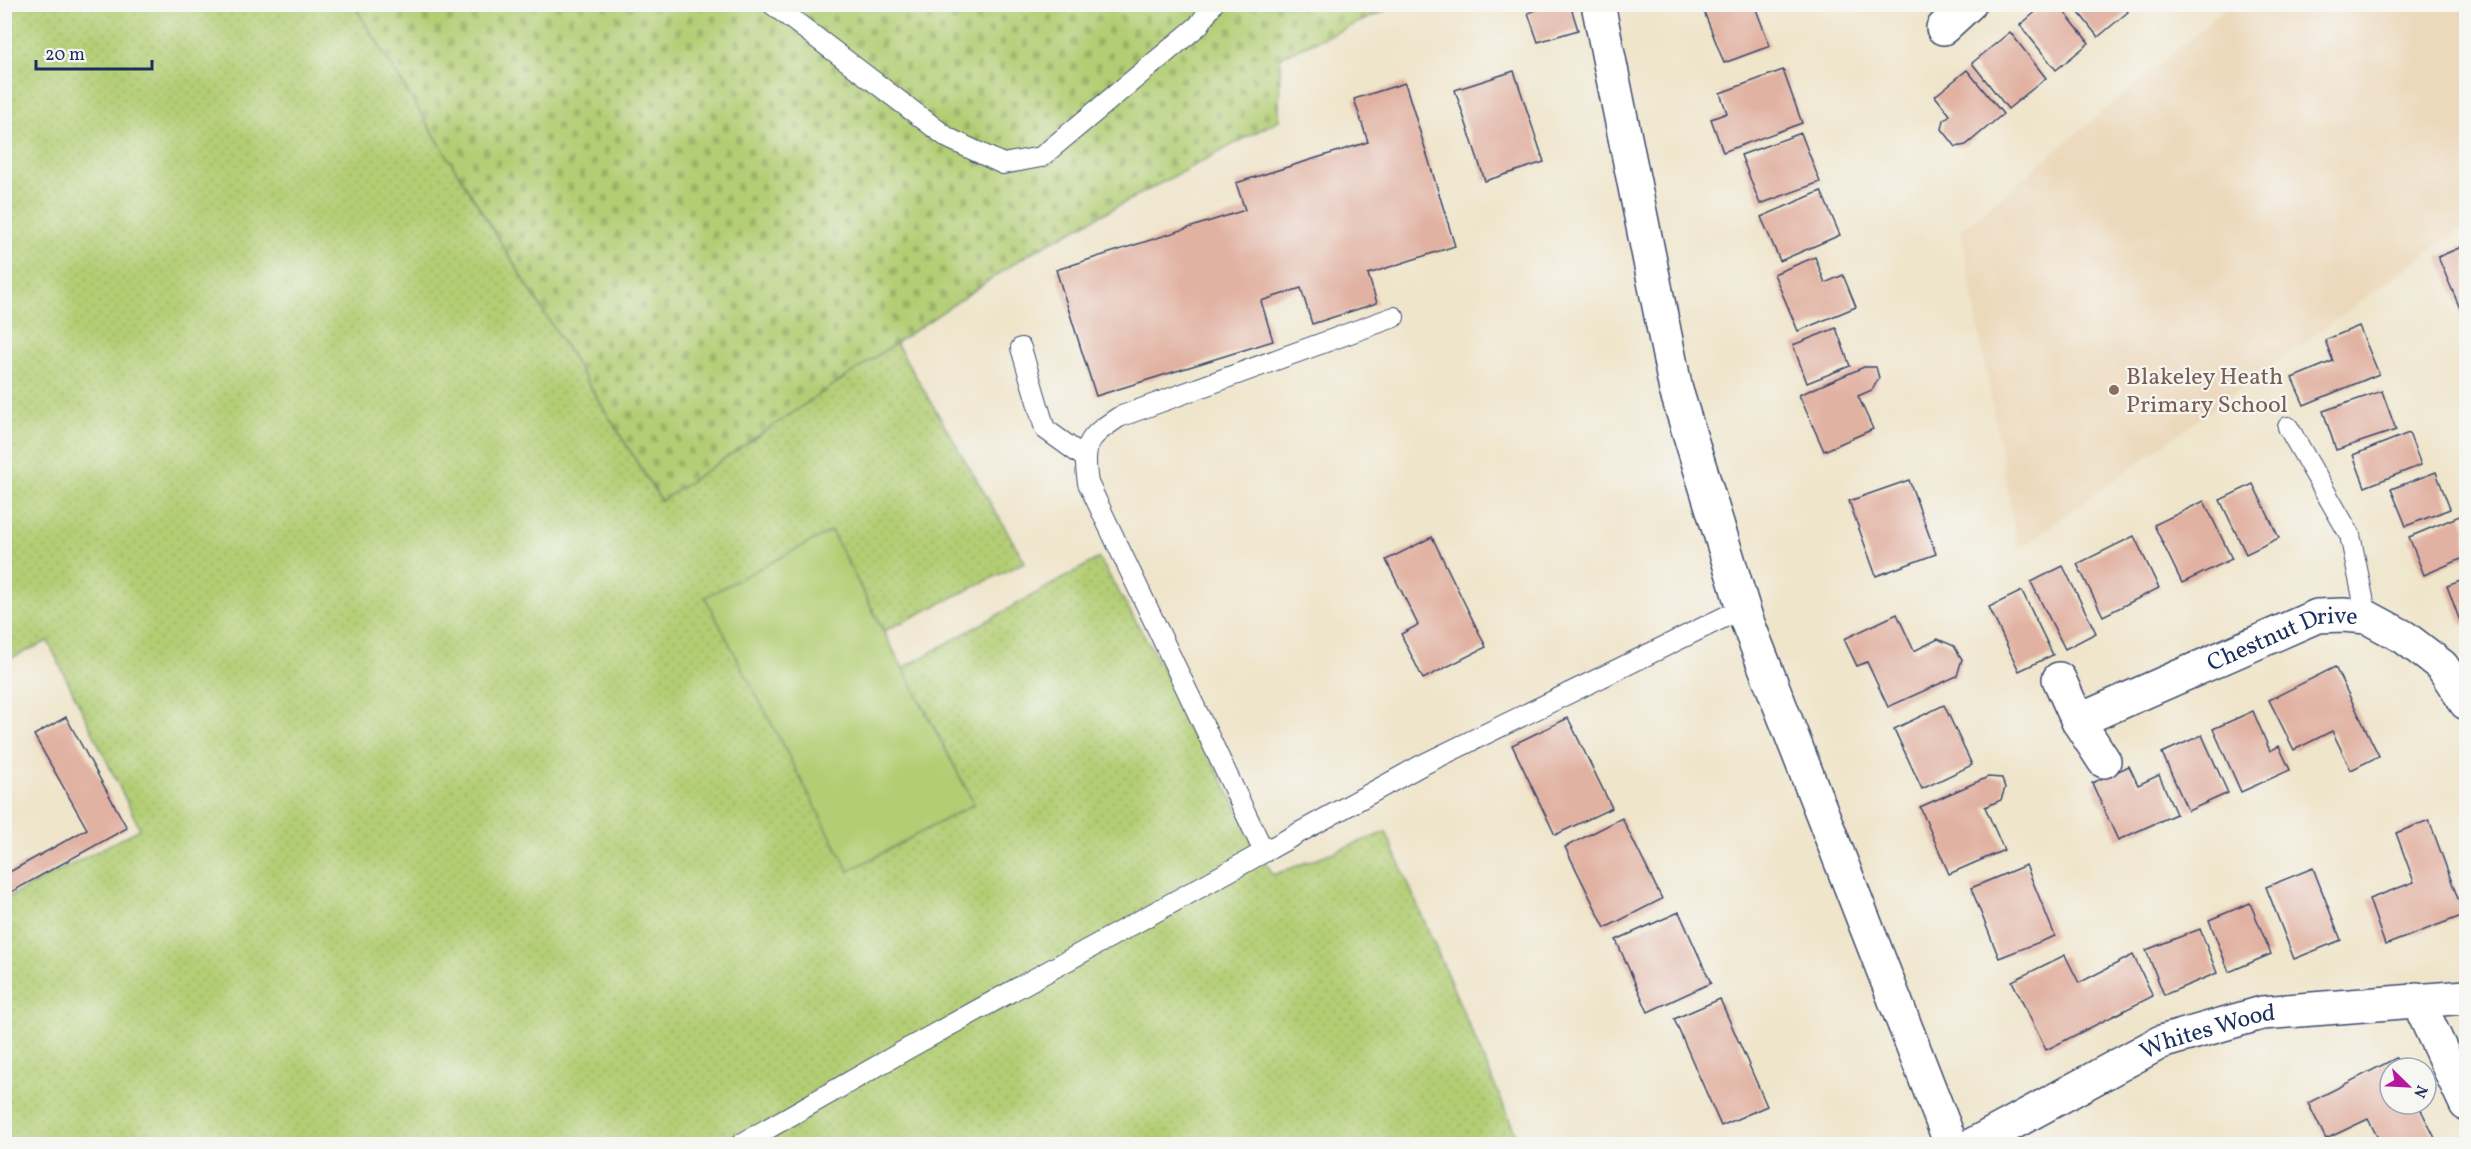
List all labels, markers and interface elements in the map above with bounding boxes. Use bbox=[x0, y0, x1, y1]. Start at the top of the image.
scale bar bbox=[36, 33, 152, 71]
text: 20 m bbox=[45, 43, 85, 68]
place label: Blakeley Heath Primary School bbox=[2126, 361, 2288, 423]
marker: Blakeley Heath Primary School bbox=[2107, 383, 2121, 397]
street label: Chestnut Drive bbox=[2202, 600, 2359, 681]
street label: Whites Wood bbox=[2134, 997, 2277, 1069]
north arrow bbox=[2378, 1056, 2438, 1116]
text: N bbox=[2407, 1082, 2432, 1101]

